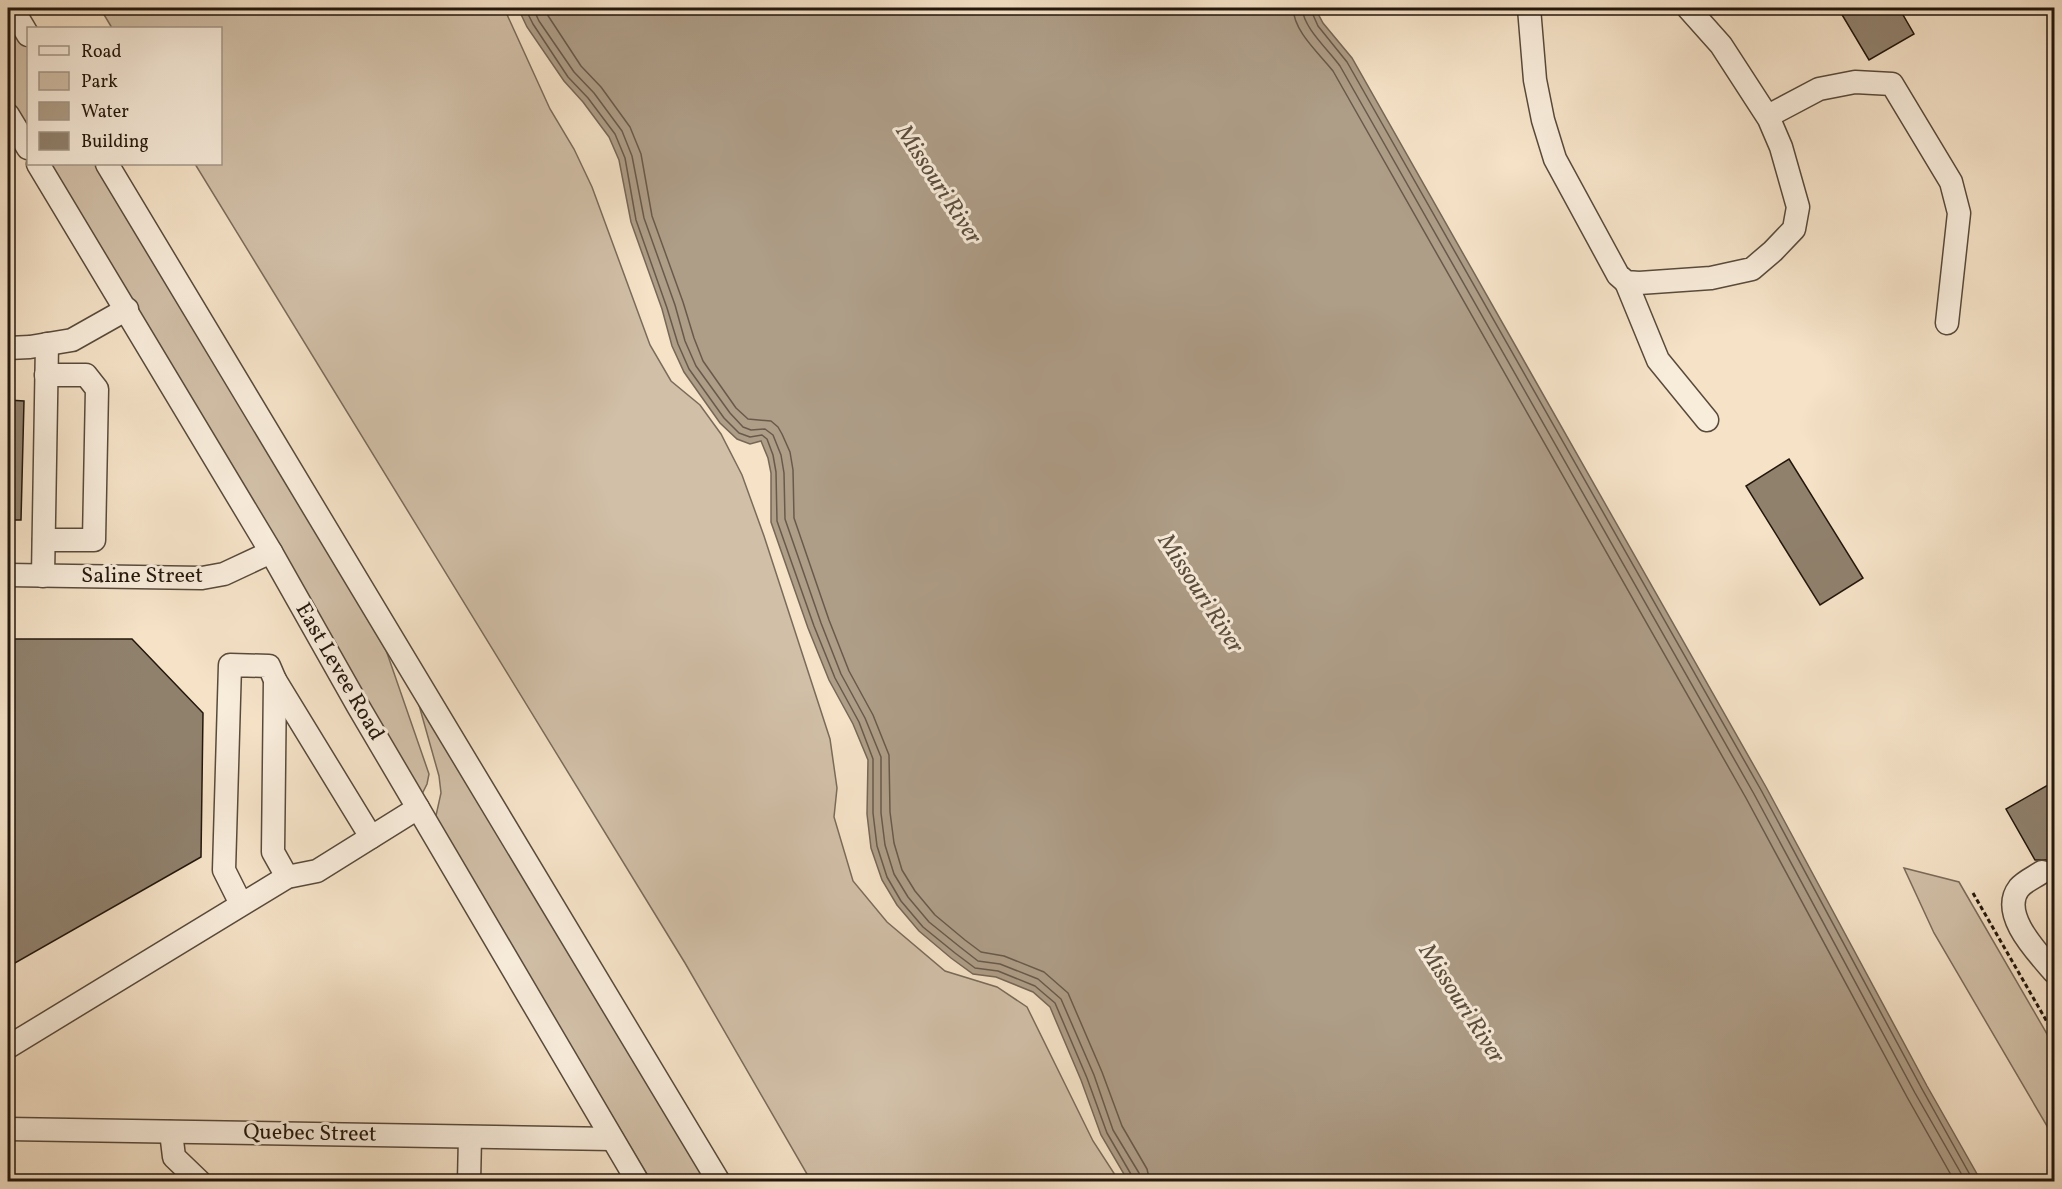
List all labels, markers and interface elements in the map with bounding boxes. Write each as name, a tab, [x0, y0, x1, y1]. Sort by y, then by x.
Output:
legend	[27, 27, 222, 165]
text: Road	[81, 40, 122, 65]
text: Park	[81, 70, 118, 95]
text: Water	[81, 100, 129, 125]
water label: Missouri River	[886, 118, 990, 252]
text: Building	[81, 130, 149, 155]
water label: Missouri River	[1148, 527, 1252, 661]
street label: Saline Street	[81, 561, 203, 592]
street label: East Levee Road	[287, 597, 391, 747]
water label: Missouri River	[1409, 937, 1513, 1071]
street label: Quebec Street	[243, 1117, 377, 1151]

